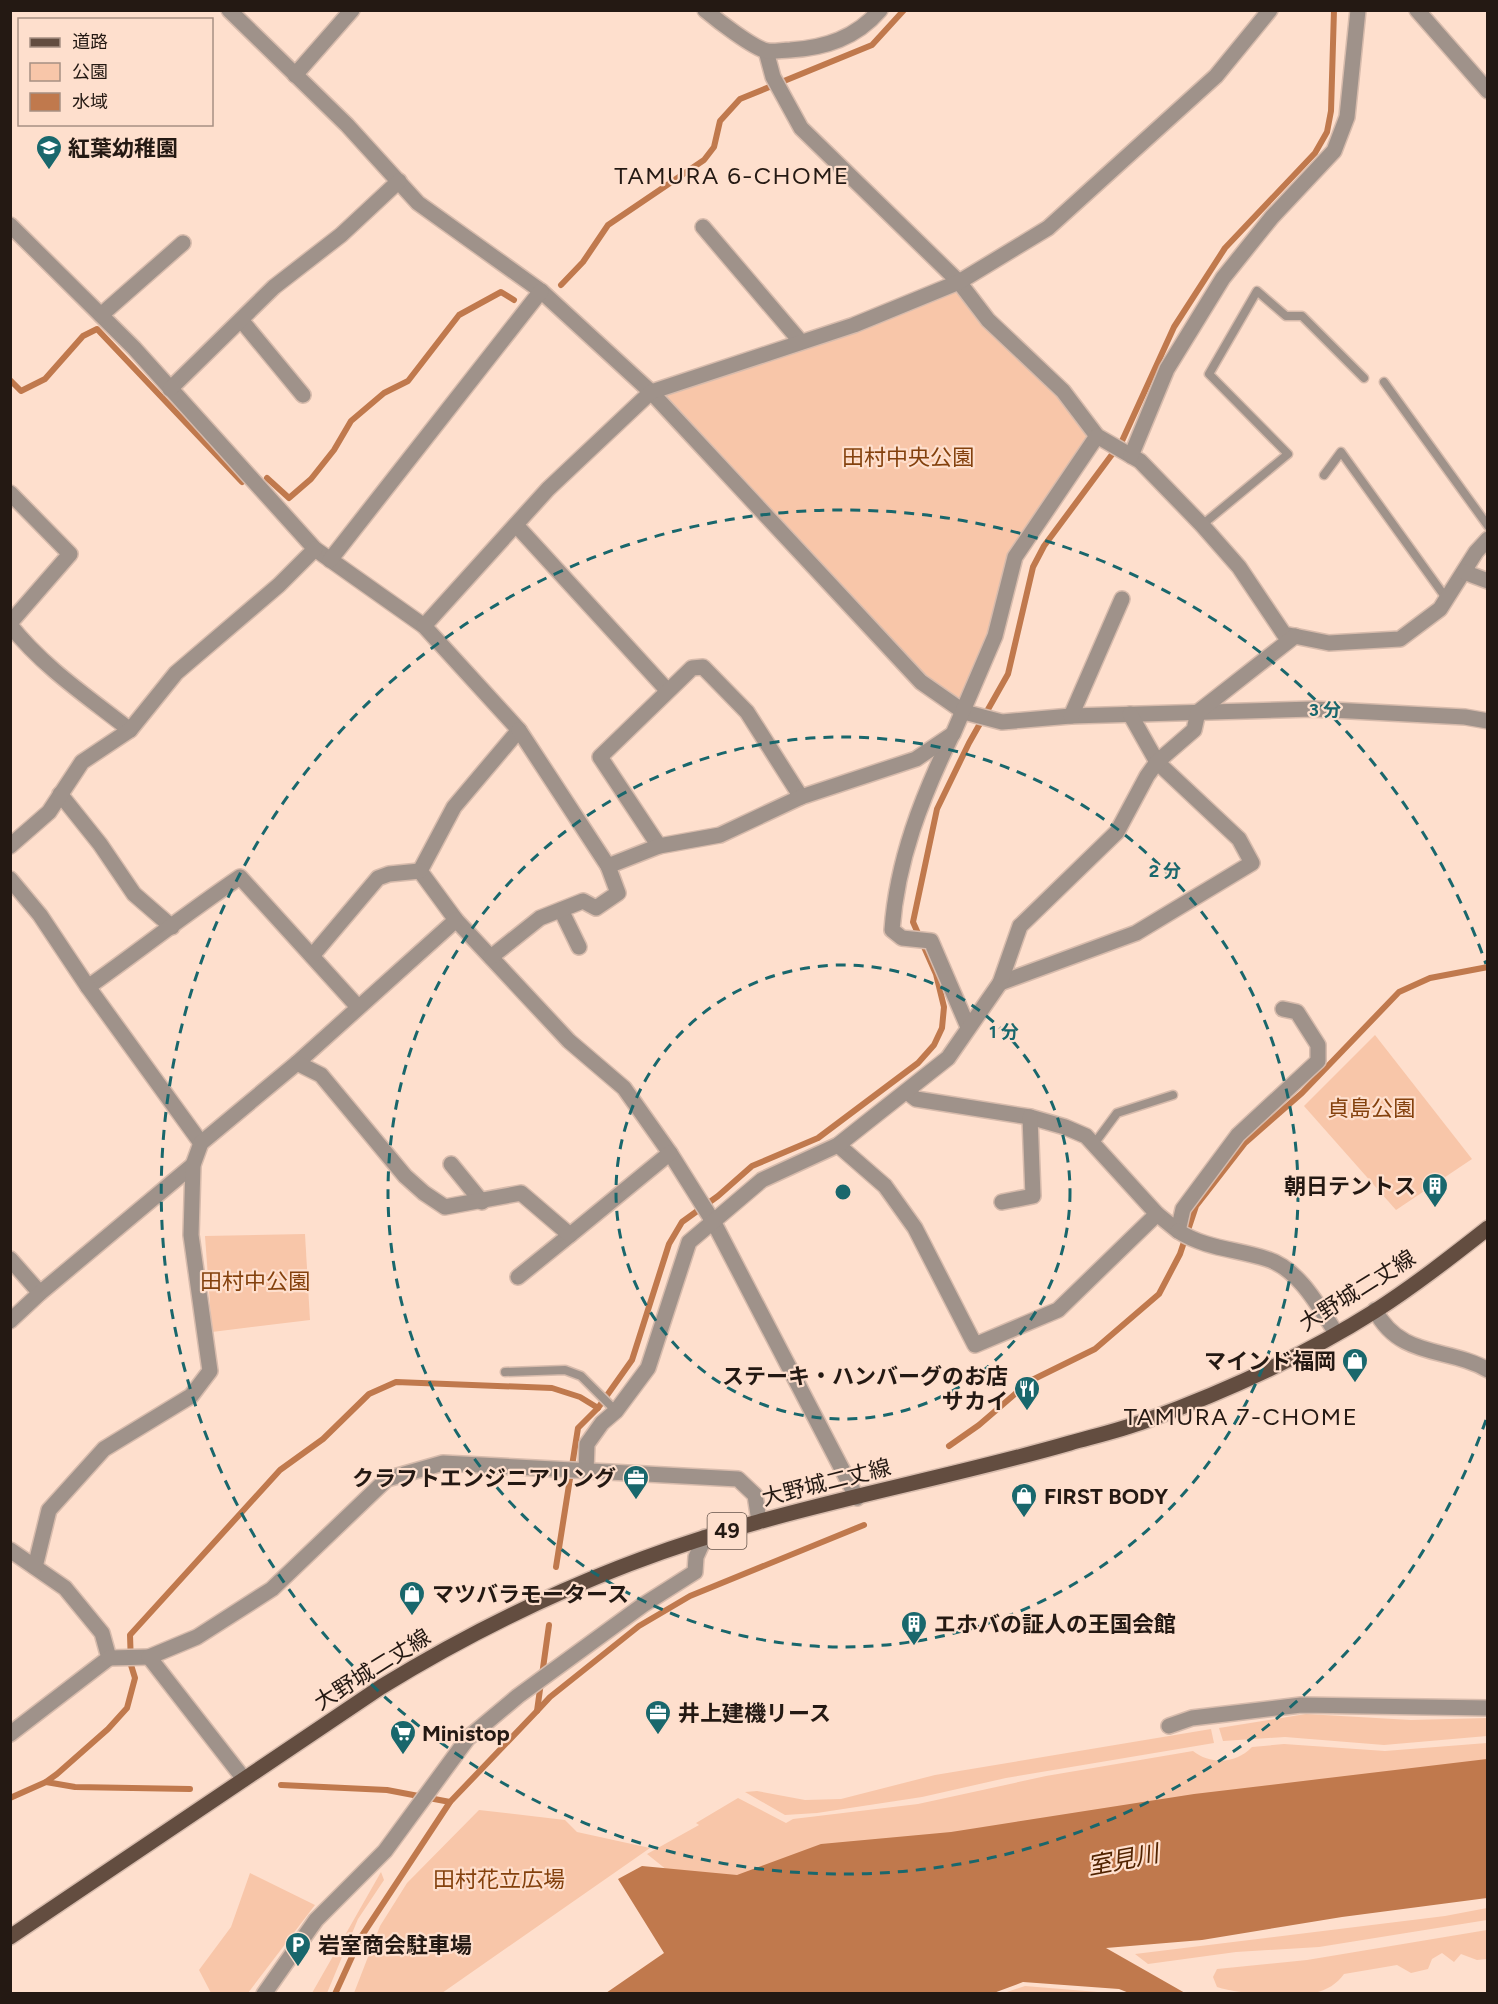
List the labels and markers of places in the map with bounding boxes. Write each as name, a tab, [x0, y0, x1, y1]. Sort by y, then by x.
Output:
school or university icon: 紅葉幼稚園	[34, 133, 64, 171]
place label: 紅葉幼稚園	[68, 135, 178, 162]
building icon: 朝日テントス	[1420, 1171, 1450, 1209]
place label: 朝日テントス	[1284, 1173, 1416, 1200]
centre of rings	[833, 1182, 853, 1202]
shop icon: マインド福岡	[1340, 1346, 1370, 1384]
place label: マインド福岡	[1204, 1348, 1336, 1375]
place label: ステーキ・ハンバーグのお店 サカイ	[722, 1363, 1008, 1415]
restaurant icon: ステーキ・ハンバーグのお店 サカイ	[1012, 1374, 1042, 1412]
office icon: クラフトエンジニアリング	[621, 1463, 651, 1501]
place label: クラフトエンジニアリング	[352, 1465, 616, 1492]
shop icon: FIRST BODY	[1009, 1481, 1039, 1519]
place label: FIRST BODY	[1044, 1483, 1169, 1510]
shop icon: マツバラモータース	[397, 1579, 427, 1617]
place label: マツバラモータース	[432, 1581, 629, 1608]
building icon: エホバの証人の王国会館	[899, 1609, 929, 1647]
place label: エホバの証人の王国会館	[934, 1611, 1176, 1638]
office icon: 井上建機リース	[643, 1698, 673, 1736]
place label: 井上建機リース	[678, 1700, 831, 1727]
supermarket icon: Ministop	[388, 1718, 418, 1756]
place label: Ministop	[422, 1720, 510, 1747]
parking icon: 岩室商会駐車場	[283, 1930, 313, 1968]
place label: 岩室商会駐車場	[318, 1932, 472, 1959]

